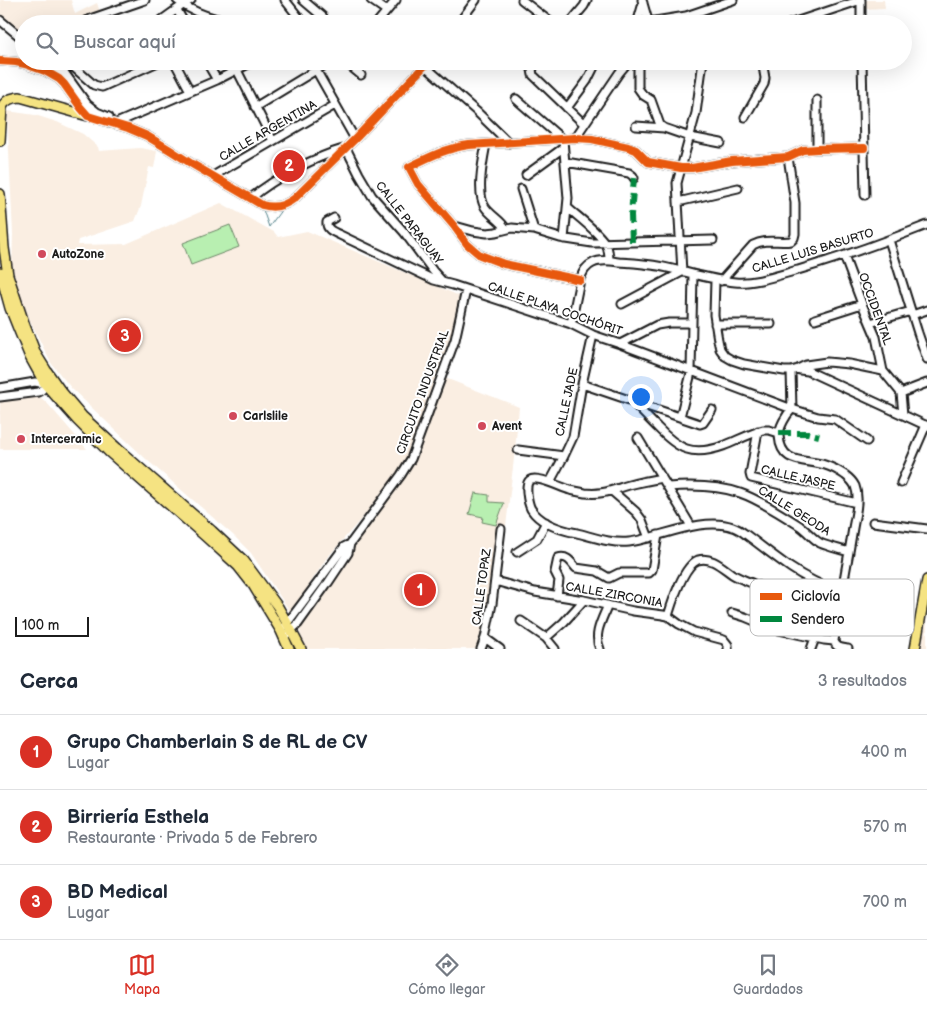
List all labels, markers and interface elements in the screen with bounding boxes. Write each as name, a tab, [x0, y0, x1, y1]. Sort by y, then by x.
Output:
search box	[15, 15, 912, 70]
icon: search	[33, 29, 61, 57]
text: Buscar aquí	[73, 31, 176, 54]
street label: CALLE ARGENTINA	[217, 97, 320, 165]
pin: 2	[273, 147, 305, 185]
street label: CALLE PARAGUAY	[372, 179, 447, 268]
street label: CALLE LUIS BASURTO	[750, 225, 876, 277]
place label: AutoZone	[51, 247, 104, 262]
marker: AutoZone	[36, 248, 48, 260]
street label: OCCIDENTAL	[855, 271, 895, 347]
street label: CALLE PLAYA COCHÓRIT	[486, 277, 626, 339]
pin: 3	[109, 317, 141, 355]
street label: CIRCUITO INDUSTRIAL	[393, 327, 453, 456]
street label: CALLE JADE	[552, 366, 582, 438]
your location	[628, 384, 654, 410]
place label: Carlslile	[243, 409, 288, 424]
marker: Carlslile	[227, 410, 239, 422]
place label: Avent	[491, 419, 522, 434]
marker: Avent	[476, 420, 488, 432]
place label: Interceramic	[31, 432, 102, 447]
marker: Interceramic	[15, 433, 27, 445]
street label: CALLE JASPE	[759, 462, 837, 494]
street label: CALLE GEODA	[755, 483, 833, 540]
street label: CALLE TOPAZ	[469, 547, 495, 626]
pin: 1	[404, 571, 436, 609]
street label: CALLE ZIRCONIA	[564, 579, 664, 611]
legend	[750, 579, 914, 636]
text: Ciclovía	[791, 588, 841, 605]
text: Sendero	[791, 611, 845, 628]
scale bar	[15, 614, 89, 637]
text: 100 m	[22, 617, 59, 634]
text: Cerca	[20, 669, 78, 694]
text: 3 resultados	[818, 672, 907, 691]
text: Grupo Chamberlain S de RL de CV	[67, 731, 367, 754]
text: 1	[33, 743, 39, 762]
text: 400 m	[861, 743, 907, 762]
text: Lugar	[67, 754, 109, 773]
text: Birriería Esthela	[67, 806, 209, 829]
text: 2	[31, 818, 41, 837]
text: 570 m	[863, 818, 907, 837]
text: Restaurante · Privada 5 de Febrero	[67, 829, 318, 848]
text: BD Medical	[67, 881, 168, 904]
text: 3	[31, 893, 41, 912]
text: 700 m	[863, 893, 907, 912]
text: Lugar	[67, 904, 109, 923]
tab: Mapa	[124, 951, 160, 998]
tab: Cómo llegar	[408, 951, 485, 998]
tab: Guardados	[733, 951, 803, 998]

